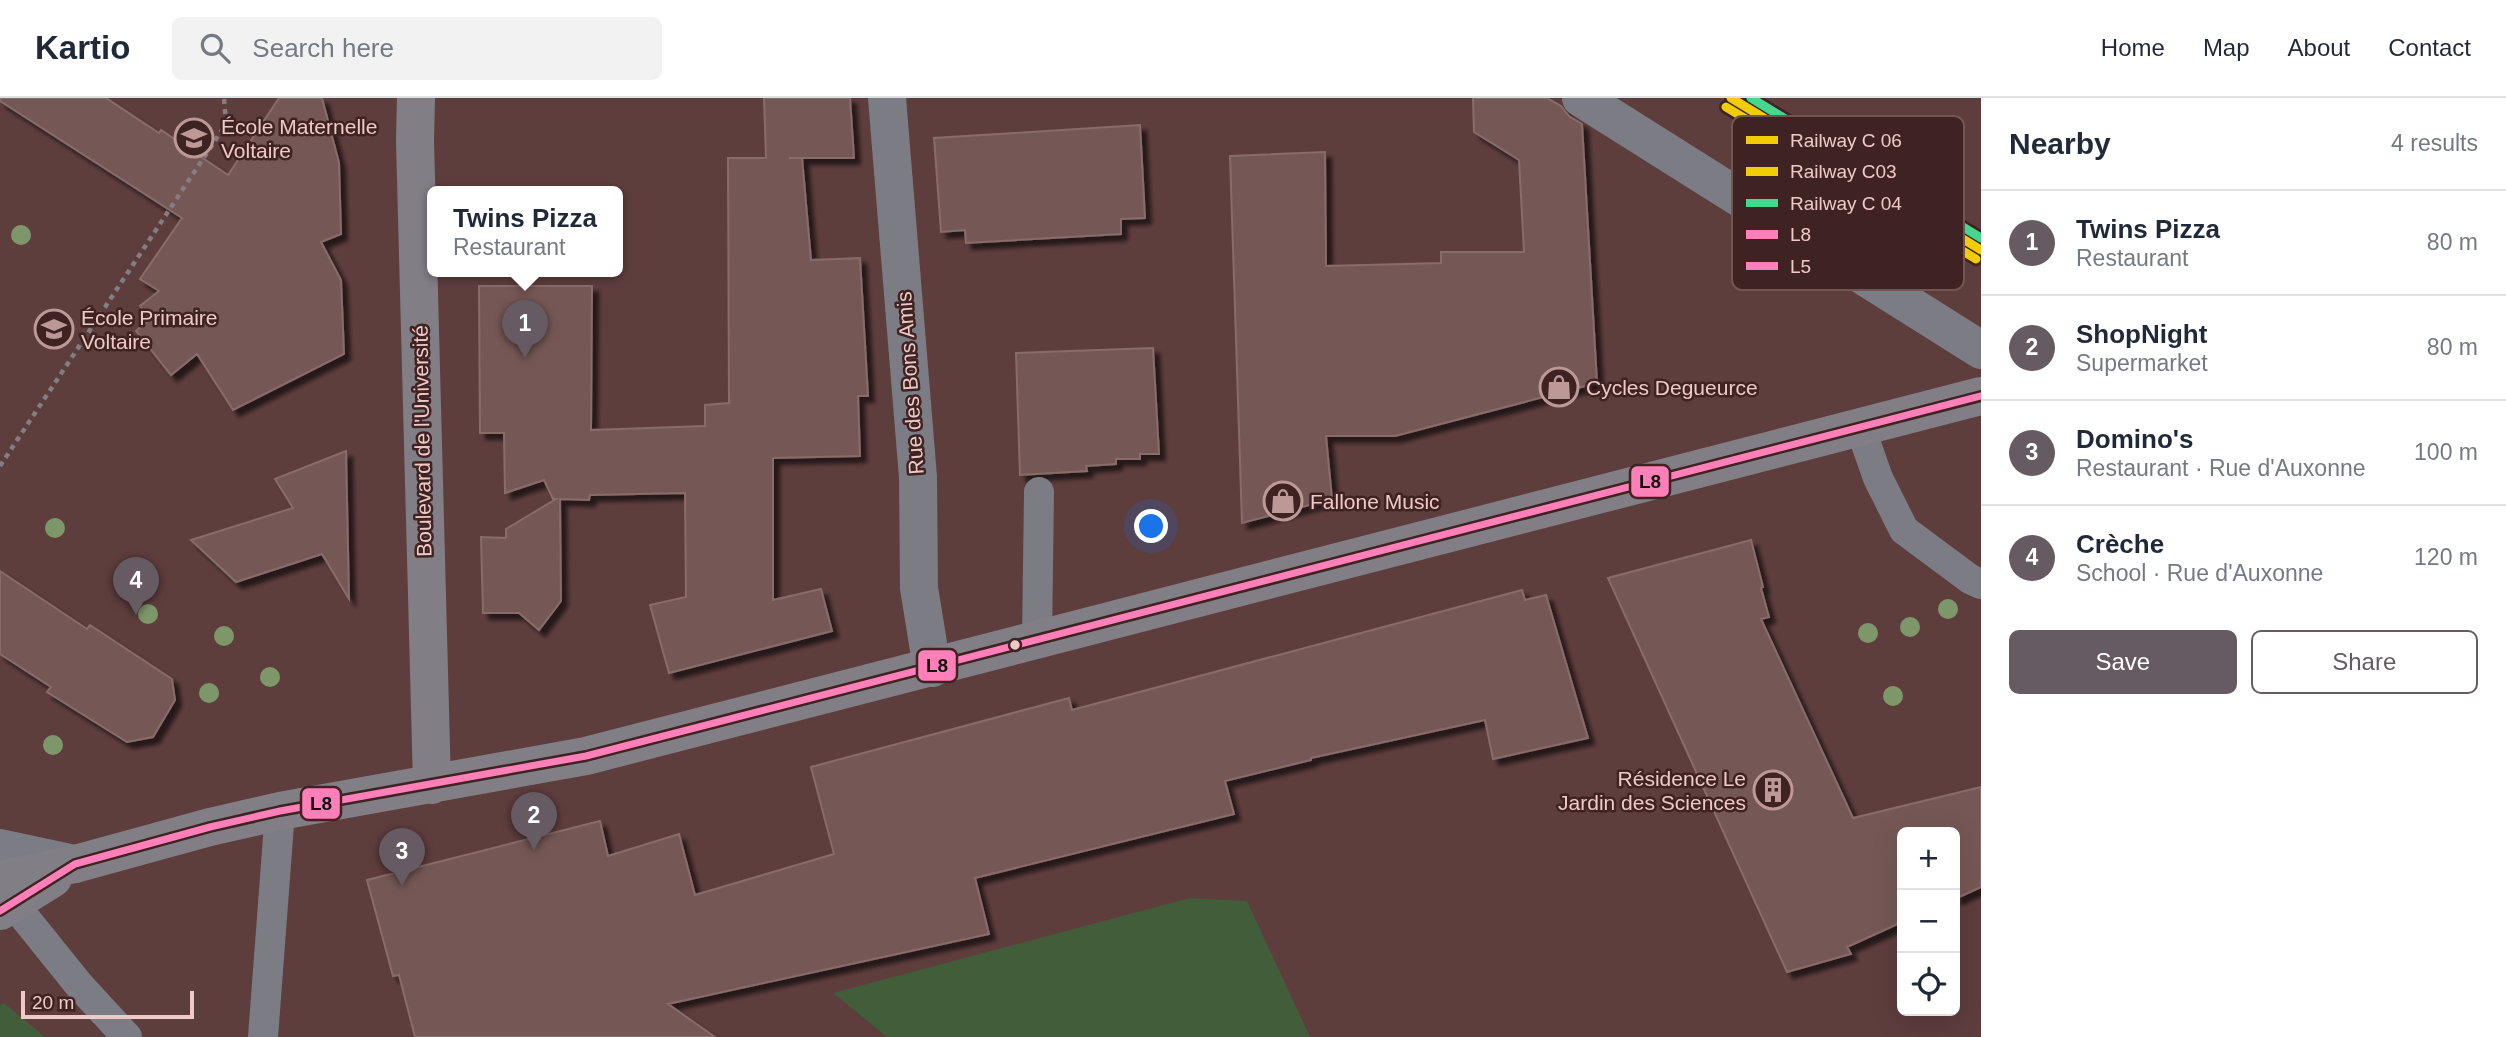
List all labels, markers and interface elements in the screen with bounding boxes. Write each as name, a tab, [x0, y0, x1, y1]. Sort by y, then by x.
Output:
search box	[172, 17, 662, 80]
text: Kartio	[35, 29, 130, 66]
icon: search	[196, 29, 234, 67]
text: Search here	[252, 33, 394, 63]
text: Home	[2101, 34, 2165, 61]
text: Map	[2203, 34, 2250, 61]
text: About	[2288, 34, 2350, 61]
text: Contact	[2388, 34, 2471, 61]
place label: École Maternelle Voltaire	[221, 115, 377, 162]
legend	[1732, 116, 1964, 290]
school or university icon: École Maternelle Voltaire	[173, 117, 215, 159]
text: Nearby	[2009, 127, 2111, 160]
text: Railway C 06	[1790, 130, 1902, 151]
text: 4 results	[2391, 130, 2478, 156]
text: Railway C03	[1790, 161, 1897, 182]
popup	[427, 186, 623, 277]
text: Railway C 04	[1790, 193, 1902, 214]
text: Twins Pizza	[453, 203, 597, 233]
text: Twins Pizza	[2076, 214, 2220, 244]
text: L8	[1790, 224, 1811, 245]
text: 1	[2026, 229, 2038, 255]
text: 80 m	[2427, 229, 2478, 255]
text: Restaurant	[453, 234, 566, 260]
text: Restaurant	[2076, 245, 2189, 271]
text: L5	[1790, 256, 1811, 277]
street label: Rue des Bons Amis	[892, 291, 928, 475]
pin: 1	[502, 300, 548, 358]
place label: École Primaire Voltaire	[81, 306, 218, 353]
school or university icon: École Primaire Voltaire	[33, 308, 75, 350]
text: ShopNight	[2076, 319, 2207, 349]
street label: Boulevard de l'Université	[408, 325, 436, 557]
text: 2	[2026, 334, 2038, 360]
text: 80 m	[2427, 334, 2478, 360]
text: Supermarket	[2076, 350, 2208, 376]
shop icon: Cycles Degueurce	[1538, 366, 1580, 408]
place label: Cycles Degueurce	[1586, 376, 1758, 399]
text: Domino's	[2076, 424, 2193, 454]
text: 3	[2026, 439, 2038, 465]
text: 100 m	[2414, 439, 2478, 465]
text: Restaurant · Rue d'Auxonne	[2076, 455, 2366, 481]
line badge: L8	[1630, 465, 1670, 498]
text: L8	[1639, 471, 1661, 492]
shop icon: Fallone Music	[1262, 480, 1304, 522]
place label: Fallone Music	[1310, 490, 1440, 513]
your location	[1134, 509, 1168, 543]
text: Crèche	[2076, 529, 2164, 559]
text: 4	[2026, 544, 2038, 570]
text: 120 m	[2414, 544, 2478, 570]
pin: 4	[113, 557, 159, 615]
text: School · Rue d'Auxonne	[2076, 560, 2323, 586]
button: Save	[2009, 630, 2237, 694]
button: Share	[2251, 630, 2478, 694]
unlabelled marker	[1008, 638, 1022, 652]
line badge: L8	[917, 649, 957, 682]
text: L8	[926, 655, 948, 676]
place label: Résidence Le Jardin des Sciences	[1558, 767, 1746, 814]
building icon: Résidence Le Jardin des Sciences	[1752, 769, 1794, 811]
line badge: L8	[301, 787, 341, 820]
pin: 2	[511, 792, 557, 850]
text: L8	[310, 793, 332, 814]
map controls	[1897, 827, 1960, 1016]
button: +	[1897, 827, 1960, 890]
pin: 3	[379, 828, 425, 886]
button: −	[1897, 890, 1960, 953]
button: locate	[1897, 953, 1960, 1016]
scale bar	[21, 988, 194, 1020]
text: 20 m	[32, 992, 74, 1013]

